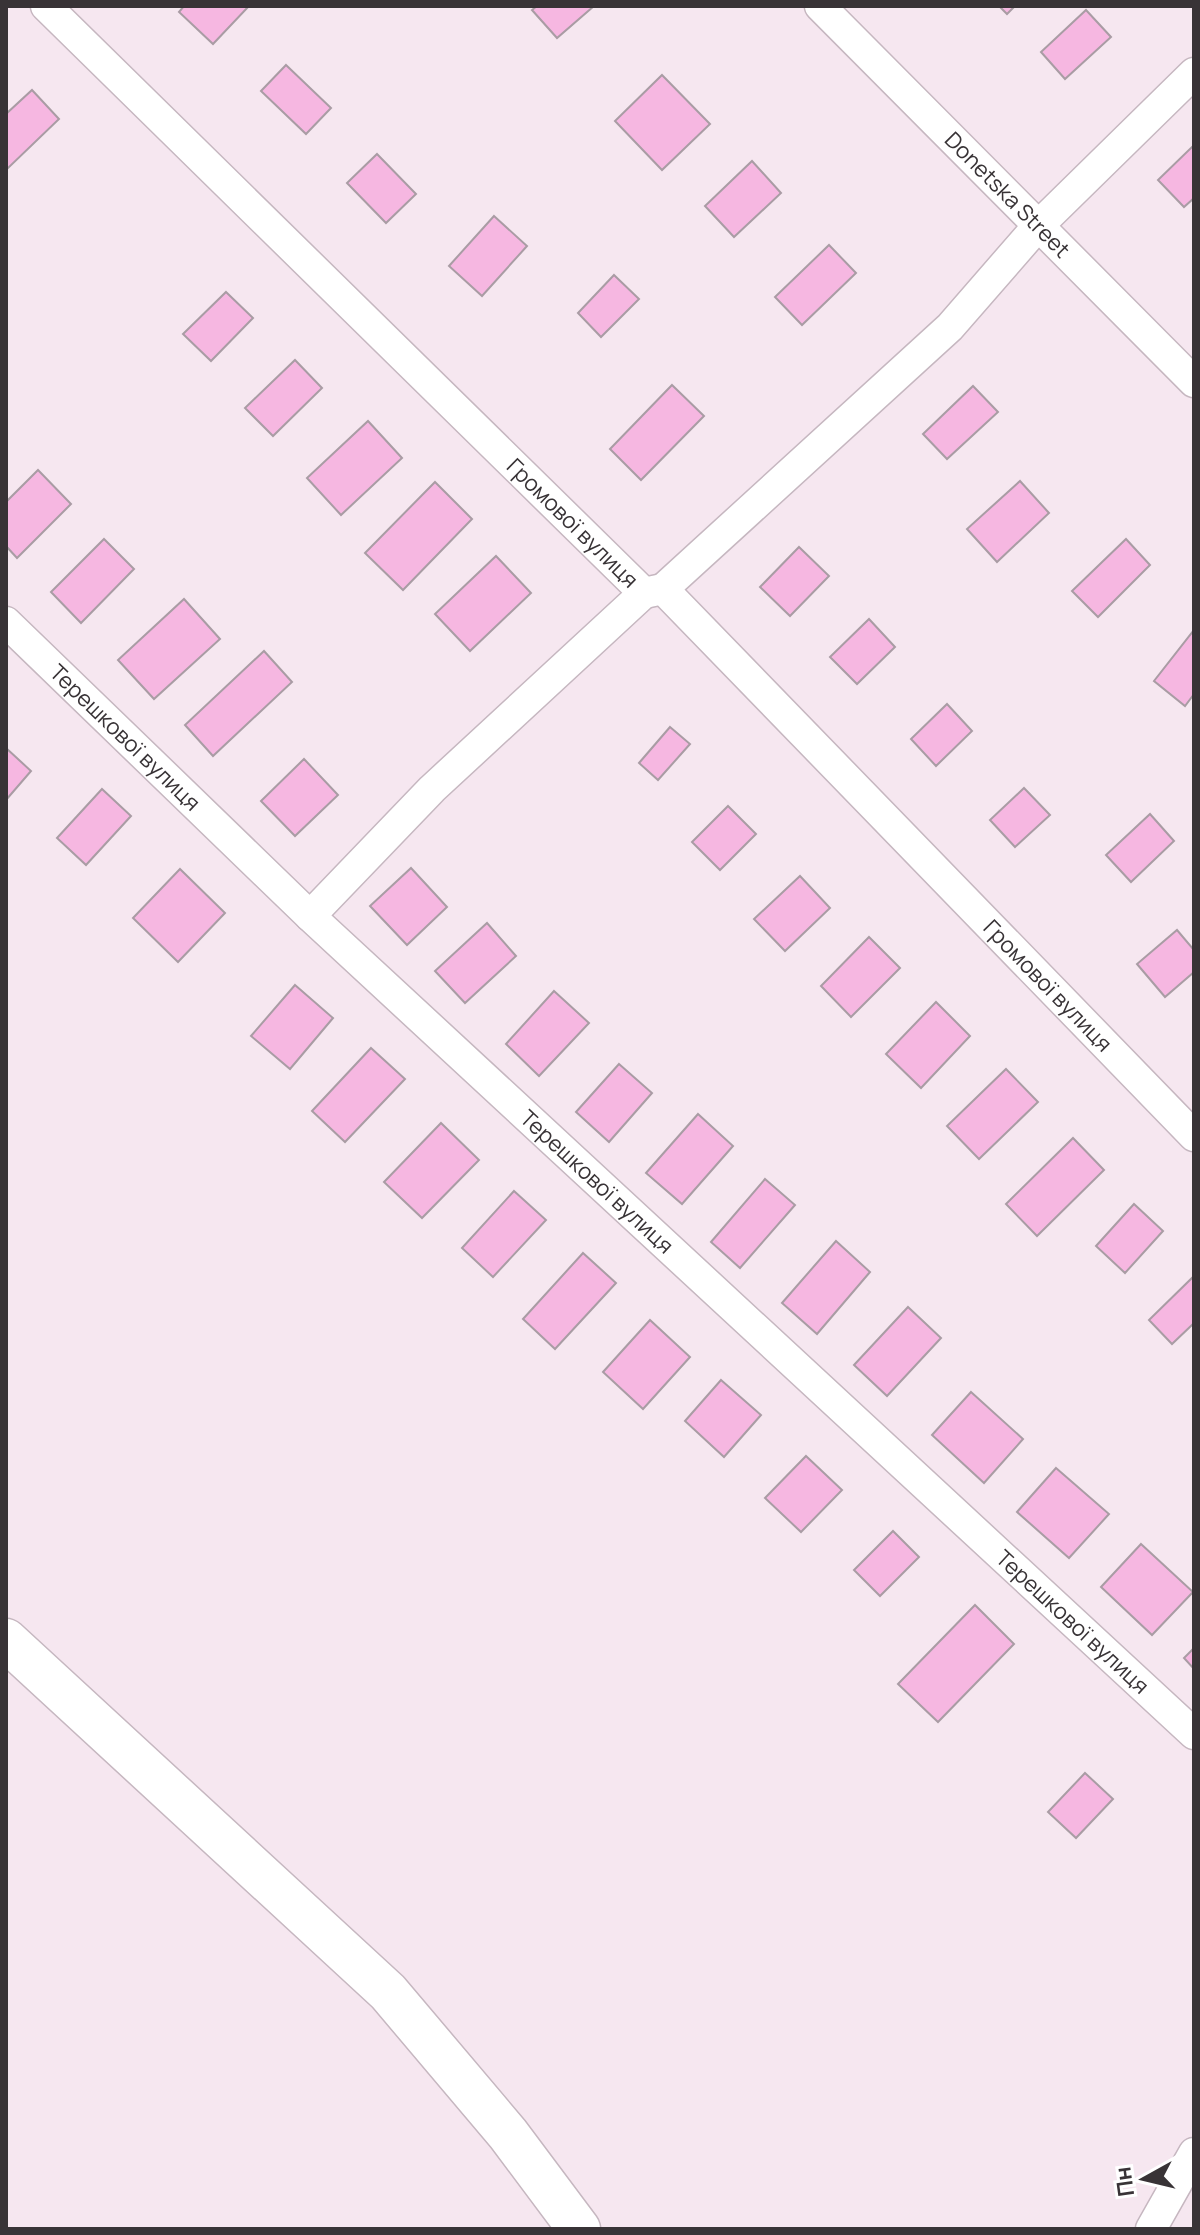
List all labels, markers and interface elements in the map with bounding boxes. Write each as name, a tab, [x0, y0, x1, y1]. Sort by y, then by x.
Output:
street label: Donetska Street	[938, 125, 1077, 264]
street label: Громової вулиця	[500, 452, 645, 594]
street label: Терешкової вулиця	[43, 657, 207, 817]
street label: Громової вулиця	[977, 913, 1119, 1058]
street label: Терешкової вулиця	[514, 1103, 680, 1260]
street label: Терешкової вулиця	[989, 1543, 1156, 1700]
north arrow	[1104, 2139, 1184, 2219]
text: Пн	[1107, 2165, 1141, 2199]

